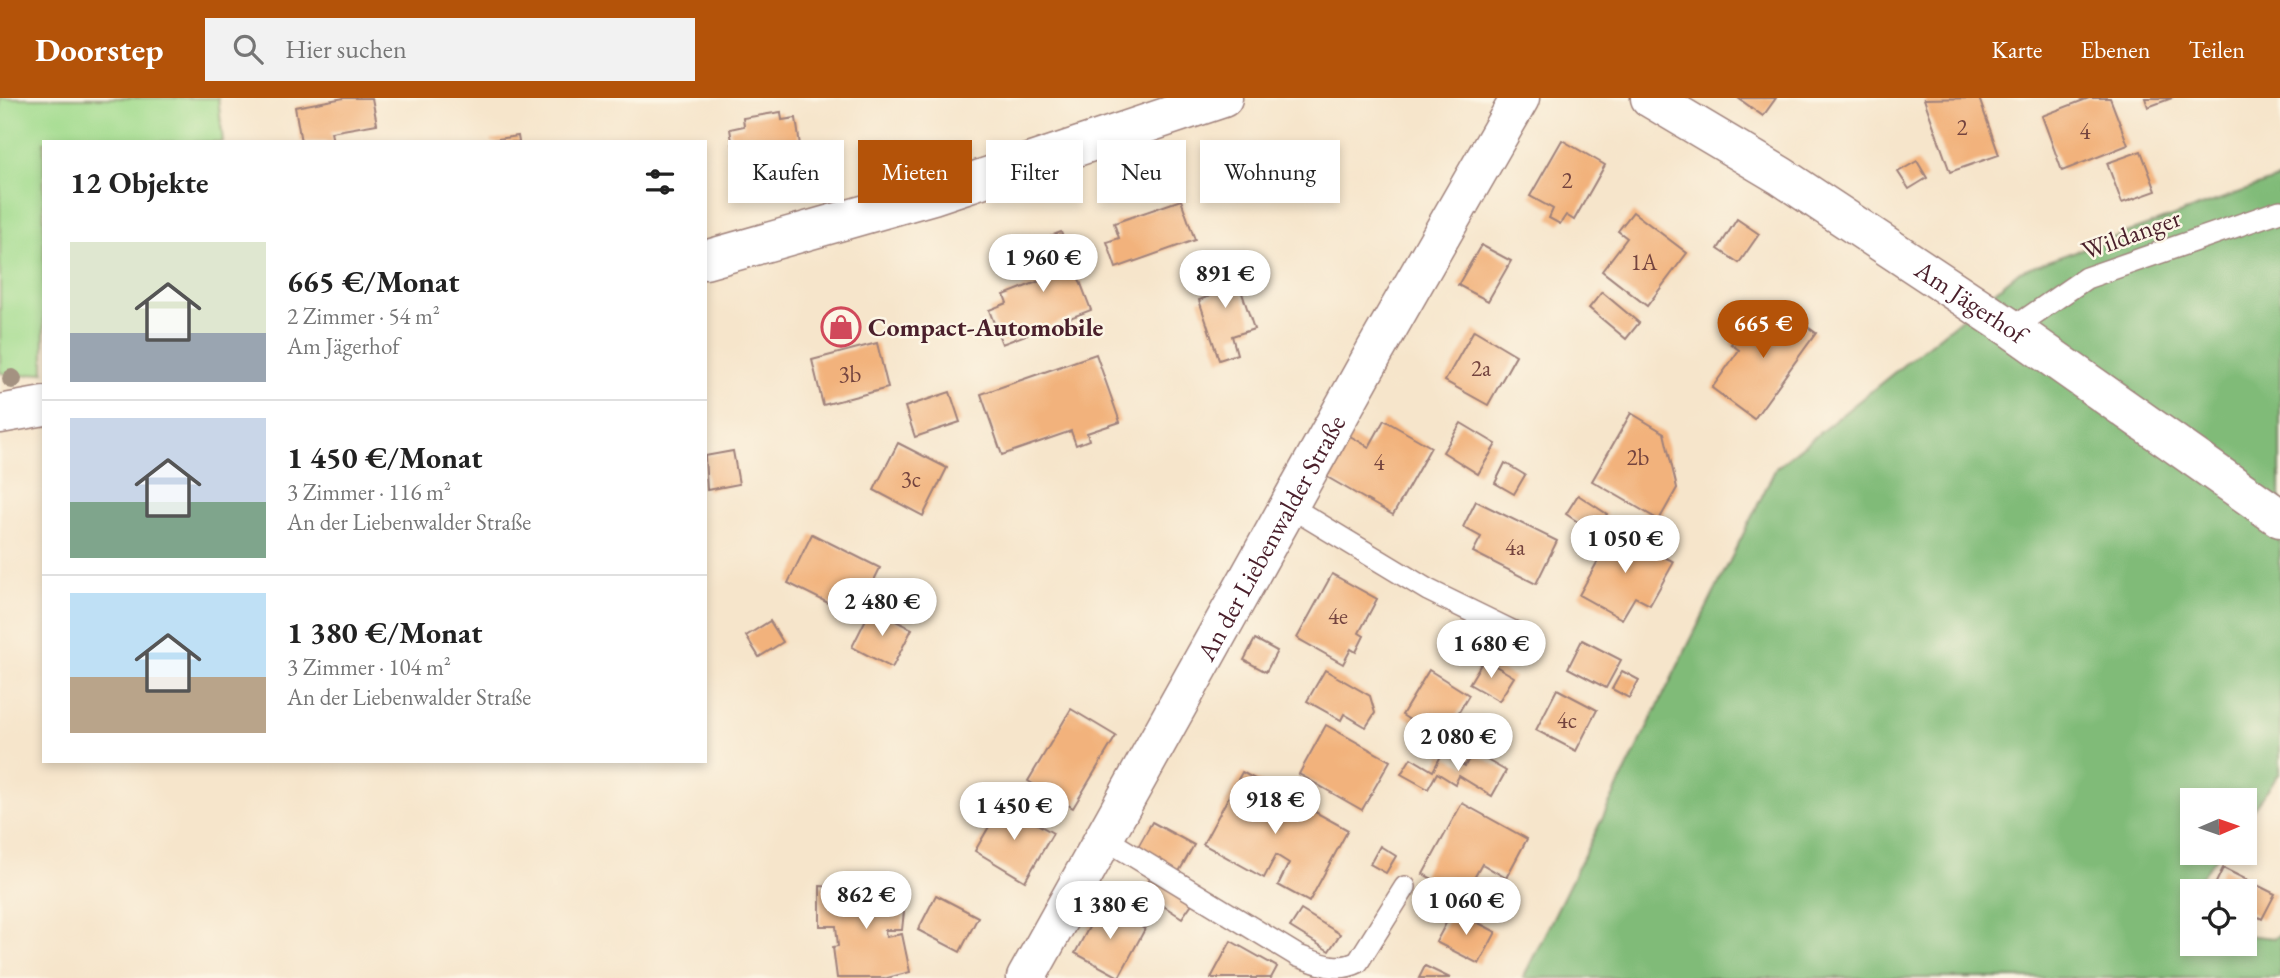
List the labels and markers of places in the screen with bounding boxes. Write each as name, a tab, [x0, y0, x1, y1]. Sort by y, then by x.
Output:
pin: 1 960 €	[978, 234, 1108, 294]
pin: 891 €	[1176, 250, 1274, 310]
pin: 665 €	[1714, 300, 1812, 360]
shop icon: Compact-Automobile	[820, 306, 862, 348]
place label: Compact-Automobile	[868, 310, 1103, 344]
pin: 1 050 €	[1560, 516, 1690, 575]
pin: 2 480 €	[817, 578, 947, 638]
pin: 1 680 €	[1426, 620, 1556, 680]
pin: 2 080 €	[1393, 714, 1523, 773]
pin: 918 €	[1226, 776, 1324, 836]
pin: 1 450 €	[949, 782, 1079, 842]
pin: 862 €	[817, 872, 915, 931]
pin: 1 060 €	[1401, 878, 1531, 937]
pin: 1 380 €	[1045, 882, 1175, 941]

